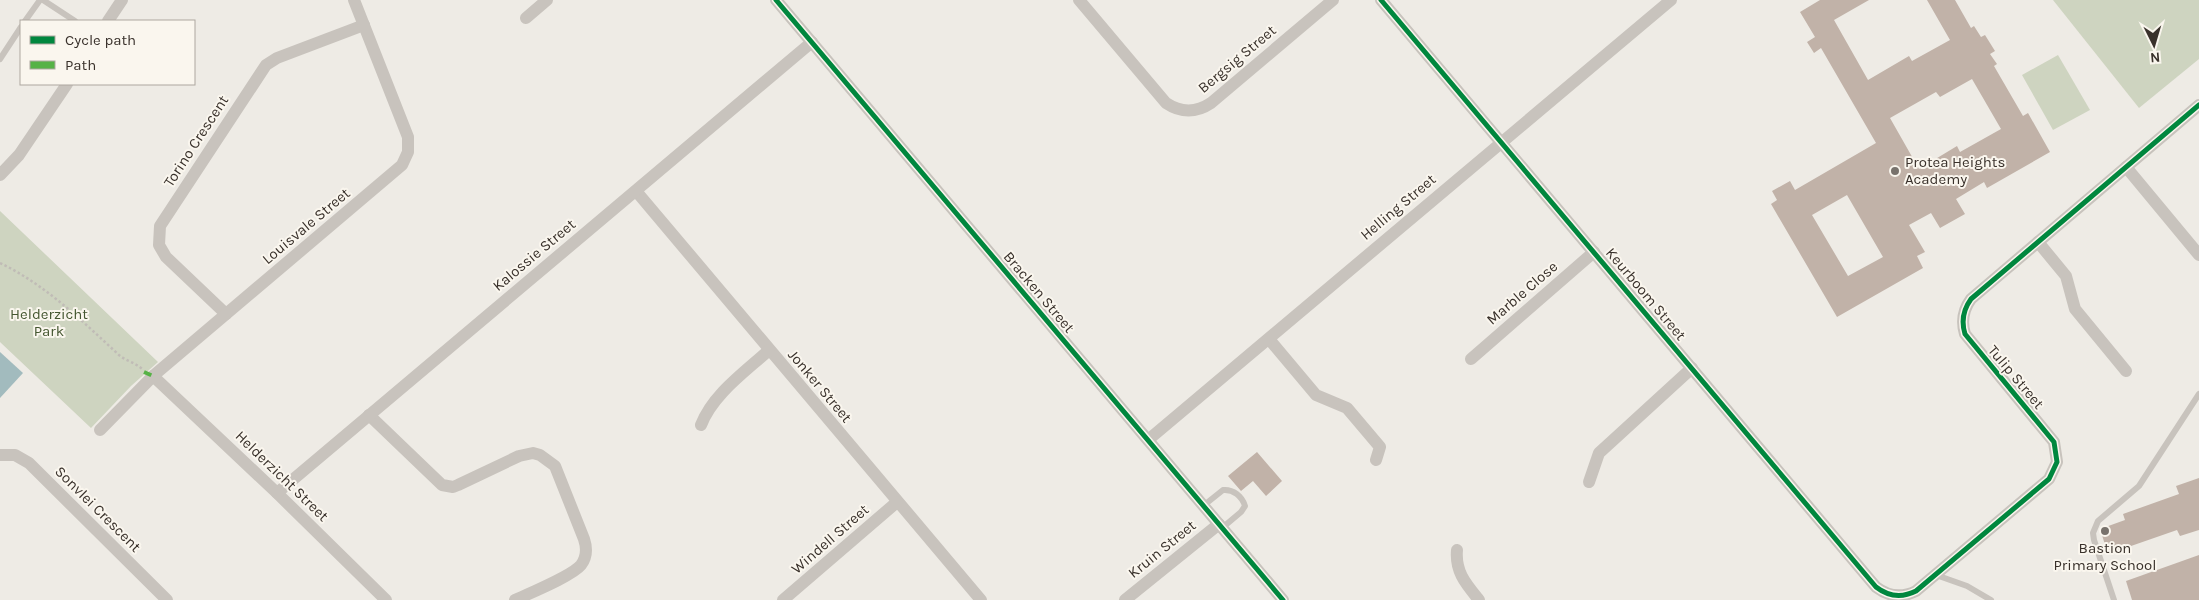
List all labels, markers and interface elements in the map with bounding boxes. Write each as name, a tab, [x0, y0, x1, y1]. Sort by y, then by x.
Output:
legend	[20, 20, 195, 85]
north arrow	[2129, 20, 2179, 70]
street label: Bergsig Street	[1194, 21, 1280, 97]
text: Cycle path	[65, 31, 136, 49]
text: N	[2149, 49, 2161, 66]
text: Path	[65, 56, 96, 74]
street label: Torino Crescent	[160, 92, 232, 190]
place label: Protea Heights Academy	[1905, 153, 2005, 188]
marker: Protea Heights Academy	[1889, 165, 1901, 177]
street label: Helling Street	[1357, 170, 1440, 244]
street label: Louisvale Street	[258, 184, 354, 268]
street label: Kalossie Street	[489, 215, 579, 295]
street label: Keurboom Street	[1602, 244, 1690, 344]
street label: Bracken Street	[1000, 248, 1078, 337]
street label: Marble Close	[1483, 257, 1561, 329]
park label: Helderzicht Park	[10, 305, 88, 340]
street label: Tulip Street	[1984, 341, 2048, 413]
street label: Jonker Street	[784, 346, 856, 426]
street label: Helderzicht Street	[232, 427, 333, 525]
street label: Sonvlei Crescent	[51, 462, 145, 556]
street label: Windell Street	[788, 500, 873, 578]
street label: Kruin Street	[1125, 516, 1200, 582]
marker: Bastion Primary School	[2099, 525, 2111, 537]
place label: Bastion Primary School	[2054, 539, 2156, 574]

